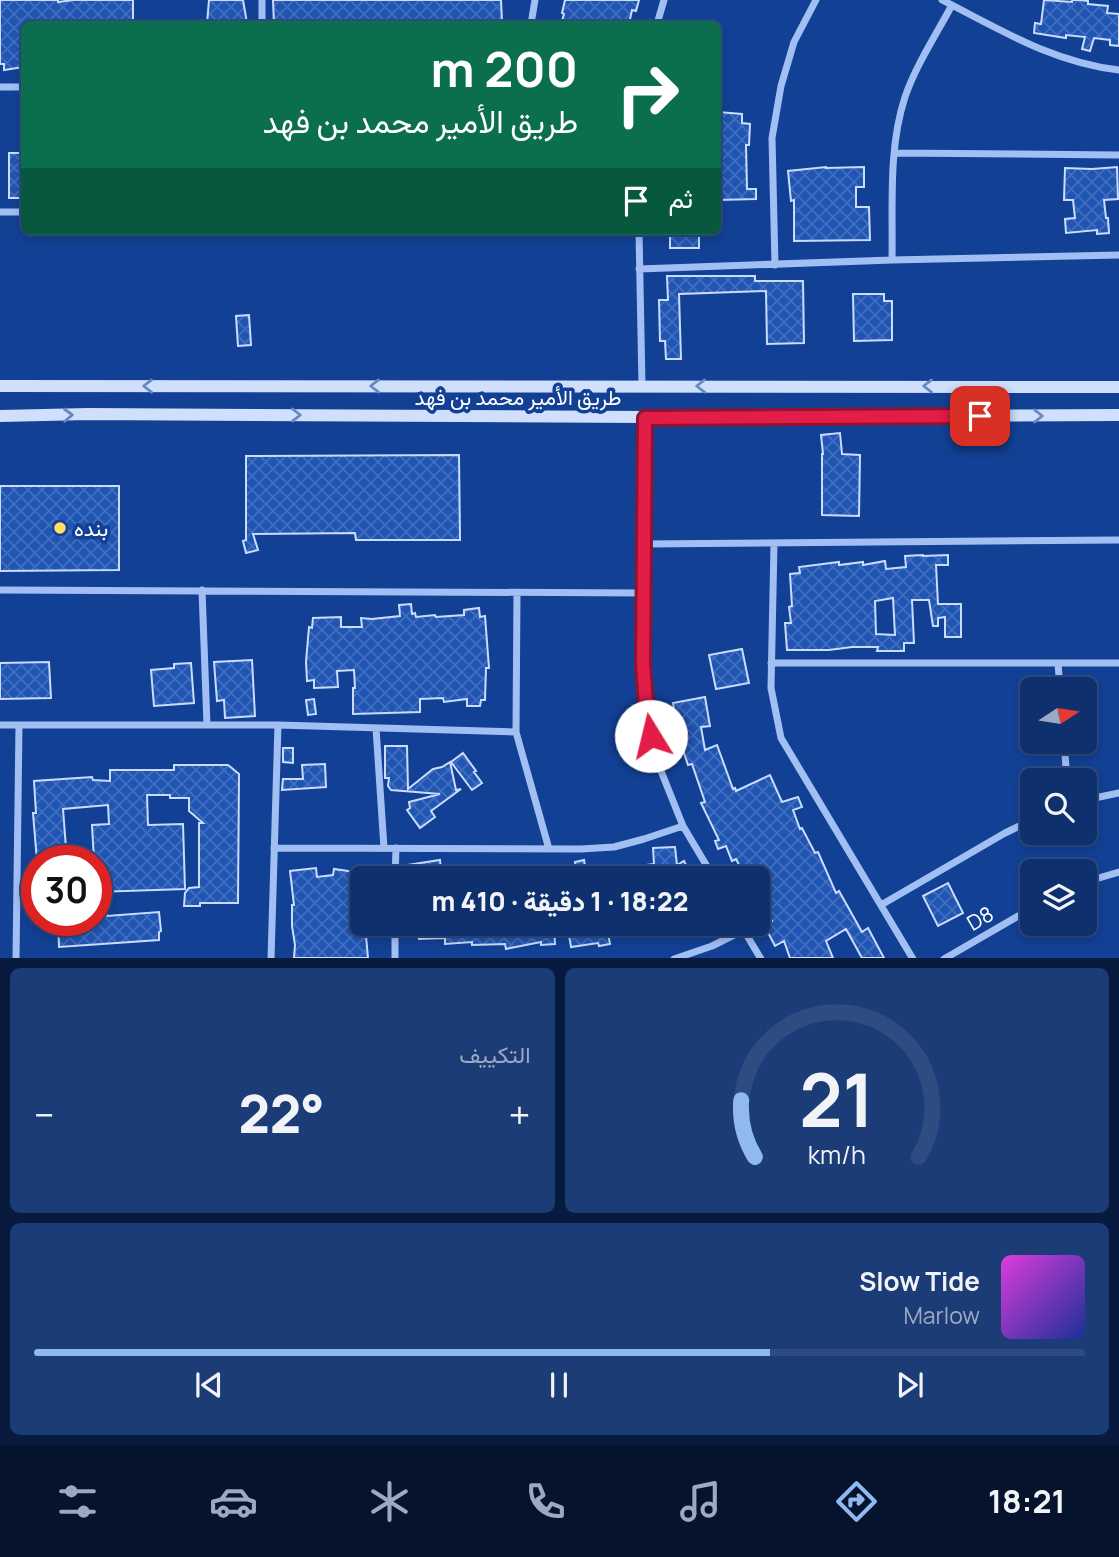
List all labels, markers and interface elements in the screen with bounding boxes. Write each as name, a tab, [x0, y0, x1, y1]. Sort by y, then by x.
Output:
text: 200 m	[430, 35, 578, 102]
icon: right	[602, 49, 693, 140]
text: طريق الأمير محمد بن فهد	[262, 99, 578, 143]
text: ثم	[669, 180, 693, 216]
icon: arrive	[617, 182, 655, 220]
one-way arrow	[142, 378, 153, 394]
one-way arrow	[370, 378, 380, 394]
one-way arrow	[695, 378, 706, 394]
one-way arrow	[923, 378, 933, 394]
street label: طريق الأمير محمد بن فهد	[414, 383, 622, 411]
pin	[950, 386, 1010, 446]
icon: arrive	[961, 397, 999, 435]
one-way arrow	[63, 407, 74, 422]
one-way arrow	[291, 407, 301, 423]
one-way arrow	[1032, 408, 1043, 423]
place label: بنده	[74, 514, 108, 542]
marker: بنده	[52, 520, 68, 536]
north arrow	[1020, 677, 1097, 754]
map controls	[1020, 677, 1097, 936]
position arrow	[614, 699, 688, 773]
button: search	[1020, 768, 1097, 845]
speed limit sign: 30	[21, 845, 112, 936]
button: layers	[1020, 859, 1097, 936]
text: 18:22 · 1 دقيقة · 410 m	[431, 883, 689, 919]
street label: D8	[962, 899, 998, 937]
text: التكييف	[459, 1038, 531, 1070]
text: 21	[799, 1049, 874, 1149]
text: 22°	[238, 1078, 325, 1149]
text: −	[34, 1088, 55, 1140]
text: +	[509, 1088, 530, 1140]
text: km/h	[808, 1136, 866, 1171]
text: Slow Tide	[859, 1263, 980, 1299]
text: Marlow	[903, 1299, 980, 1331]
icon: previous	[190, 1366, 228, 1404]
icon: pause	[540, 1366, 578, 1404]
icon: next	[891, 1366, 929, 1404]
icon: filters	[53, 1477, 102, 1526]
icon: car	[209, 1477, 258, 1526]
icon: climate	[365, 1477, 414, 1526]
icon: phone	[521, 1477, 570, 1526]
icon: music	[676, 1477, 725, 1526]
icon: directions	[832, 1477, 881, 1526]
text: 18:21	[988, 1479, 1066, 1523]

